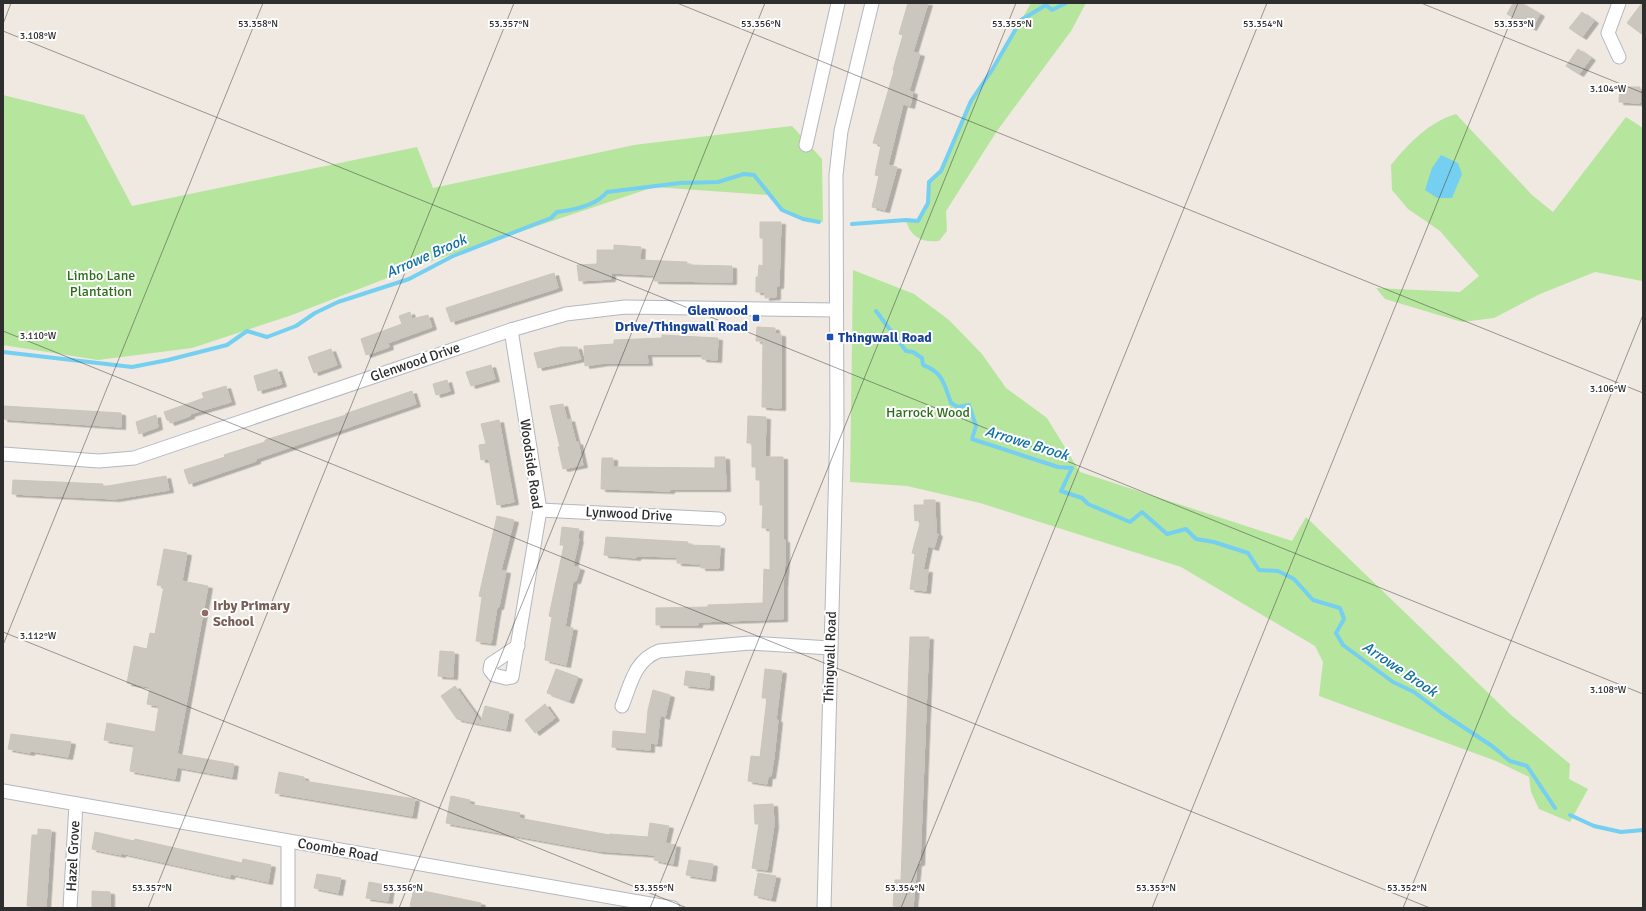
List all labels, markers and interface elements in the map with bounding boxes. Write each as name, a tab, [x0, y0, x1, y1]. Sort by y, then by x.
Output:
text: 53.358°N	[238, 18, 278, 30]
text: 53.357°N	[489, 18, 529, 30]
text: 53.356°N	[741, 18, 781, 30]
text: 53.355°N	[992, 18, 1032, 30]
text: 53.354°N	[1243, 18, 1283, 30]
text: 53.353°N	[1494, 18, 1534, 30]
text: 3.108°W	[20, 30, 57, 42]
text: 3.104°W	[1590, 83, 1627, 95]
water label: Arrowe Brook	[383, 230, 470, 282]
park label: Limbo Lane Plantation	[67, 267, 135, 300]
place label: Glenwood Drive/Thingwall Road	[615, 302, 748, 335]
marker: Glenwood Drive/Thingwall Road	[751, 313, 761, 323]
place label: Thingwall Road	[838, 329, 932, 346]
text: 3.110°W	[20, 330, 57, 342]
marker: Thingwall Road	[825, 332, 835, 342]
street label: Glenwood Drive	[368, 339, 462, 385]
text: 3.106°W	[1590, 383, 1627, 395]
park label: Harrock Wood	[886, 404, 970, 421]
street label: Woodside Road	[516, 418, 546, 510]
water label: Arrowe Brook	[983, 422, 1072, 465]
street label: Lynwood Drive	[585, 503, 673, 525]
place label: Irby Primary School	[213, 597, 290, 630]
marker: Irby Primary School	[200, 608, 210, 618]
street label: Thingwall Road	[820, 611, 840, 703]
text: 3.112°W	[20, 630, 57, 642]
water label: Arrowe Brook	[1359, 637, 1442, 701]
text: 3.108°W	[1590, 684, 1627, 696]
street label: Hazel Grove	[63, 820, 83, 892]
street label: Coombe Road	[296, 835, 380, 865]
text: 53.357°N	[132, 882, 172, 894]
text: 53.356°N	[383, 882, 423, 894]
text: 53.355°N	[634, 882, 674, 894]
text: 53.354°N	[885, 882, 925, 894]
text: 53.353°N	[1136, 882, 1176, 894]
text: 53.352°N	[1387, 882, 1427, 894]

